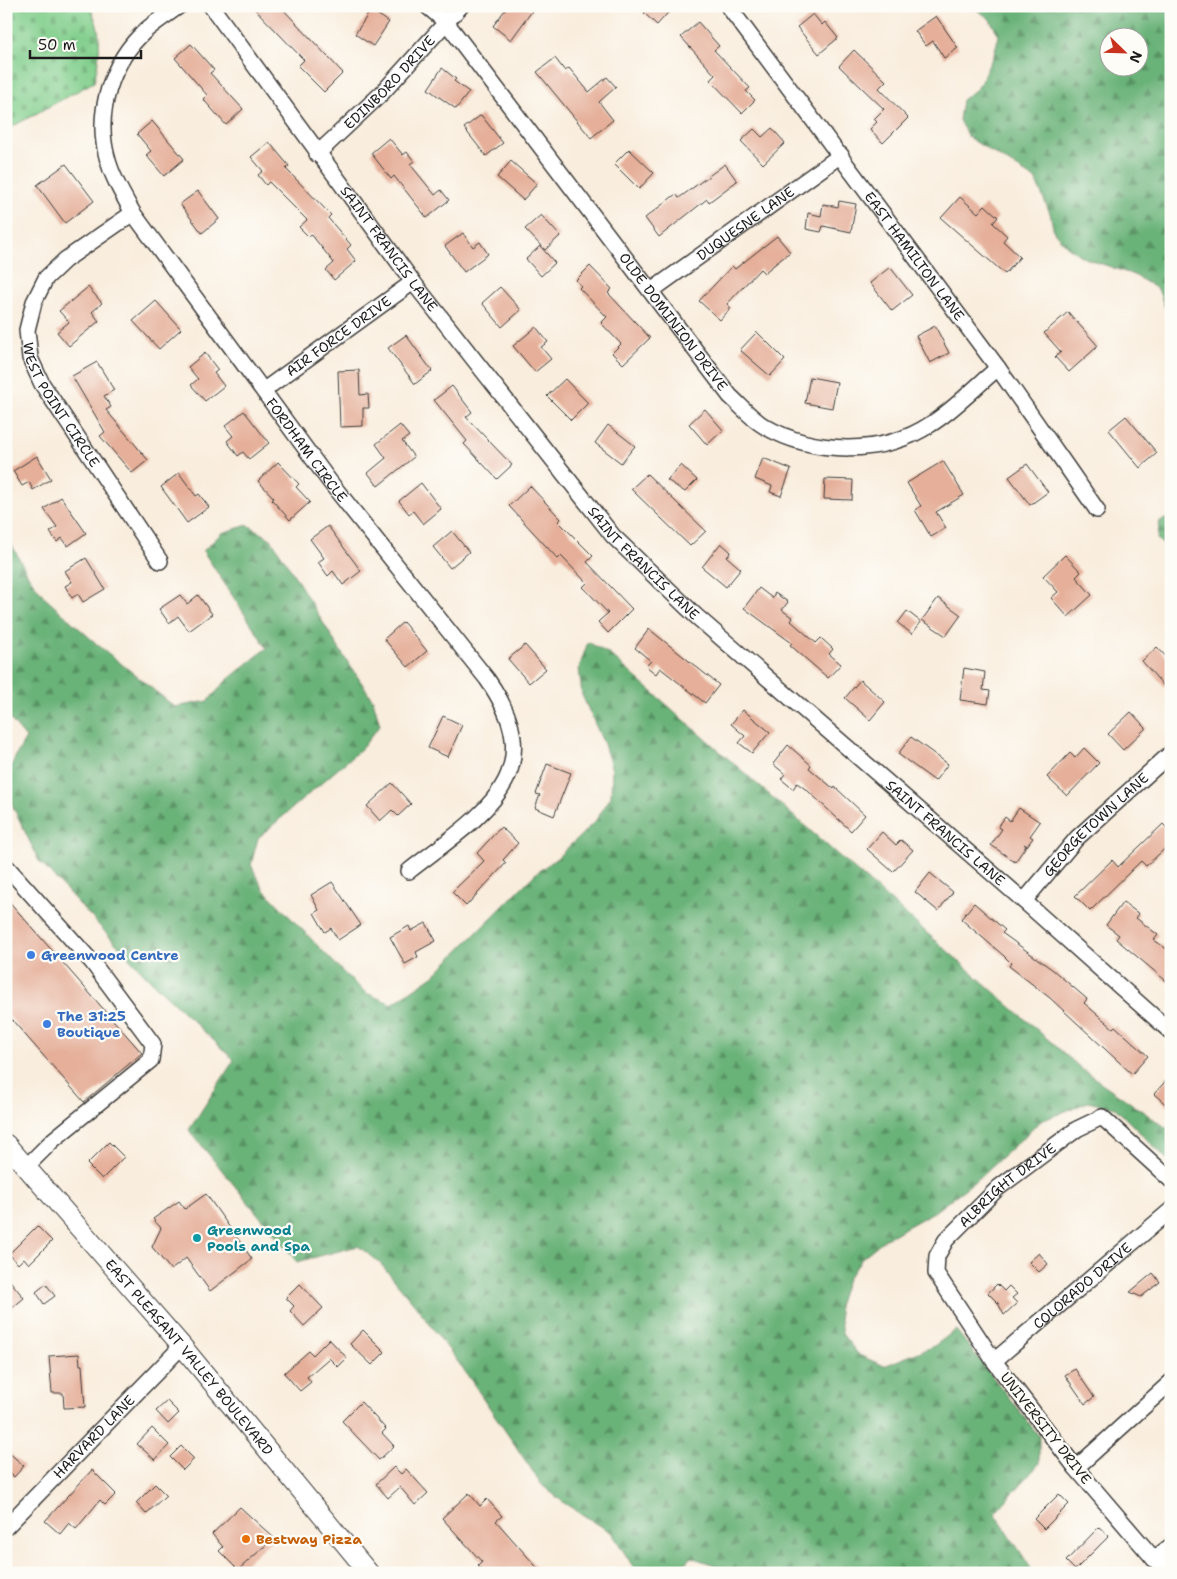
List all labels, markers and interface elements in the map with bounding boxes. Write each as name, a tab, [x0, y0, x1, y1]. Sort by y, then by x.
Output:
scale bar	[30, 28, 141, 60]
north arrow	[1100, 28, 1150, 78]
street label: EDINBORO DRIVE	[340, 31, 439, 133]
text: 50 m	[38, 35, 76, 55]
text: N	[1126, 48, 1146, 66]
street label: SAINT FRANCIS LANE	[337, 182, 442, 315]
street label: DUQUESNE LANE	[693, 182, 798, 264]
street label: EAST HAMILTON LANE	[860, 188, 969, 324]
street label: OLDE DOMINION DRIVE	[615, 249, 732, 394]
street label: AIR FORCE DRIVE	[282, 292, 395, 380]
street label: WEST POINT CIRCLE	[19, 341, 104, 471]
street label: FORDHAM CIRCLE	[262, 394, 352, 506]
street label: SAINT FRANCIS LANE	[584, 503, 704, 624]
street label: GEORGETOWN LANE	[1039, 769, 1152, 880]
street label: SAINT FRANCIS LANE	[882, 776, 1009, 890]
place label: Greenwood Centre	[41, 946, 179, 964]
marker: Greenwood Centre	[25, 949, 37, 961]
place label: The 31:25 Boutique	[57, 1007, 126, 1041]
marker: The 31:25 Boutique	[41, 1018, 53, 1030]
street label: ALBRIGHT DRIVE	[955, 1139, 1060, 1231]
place label: Greenwood Pools and Spa	[207, 1221, 310, 1255]
marker: Greenwood Pools and Spa	[191, 1232, 203, 1244]
street label: COLORADO DRIVE	[1029, 1238, 1136, 1333]
street label: EAST PLEASANT VALLEY BOULEVARD	[101, 1255, 277, 1459]
street label: UNIVERSITY DRIVE	[997, 1368, 1096, 1488]
street label: HARVARD LANE	[49, 1391, 139, 1482]
place label: Bestway Pizza	[256, 1530, 362, 1548]
marker: Bestway Pizza	[240, 1533, 252, 1545]

